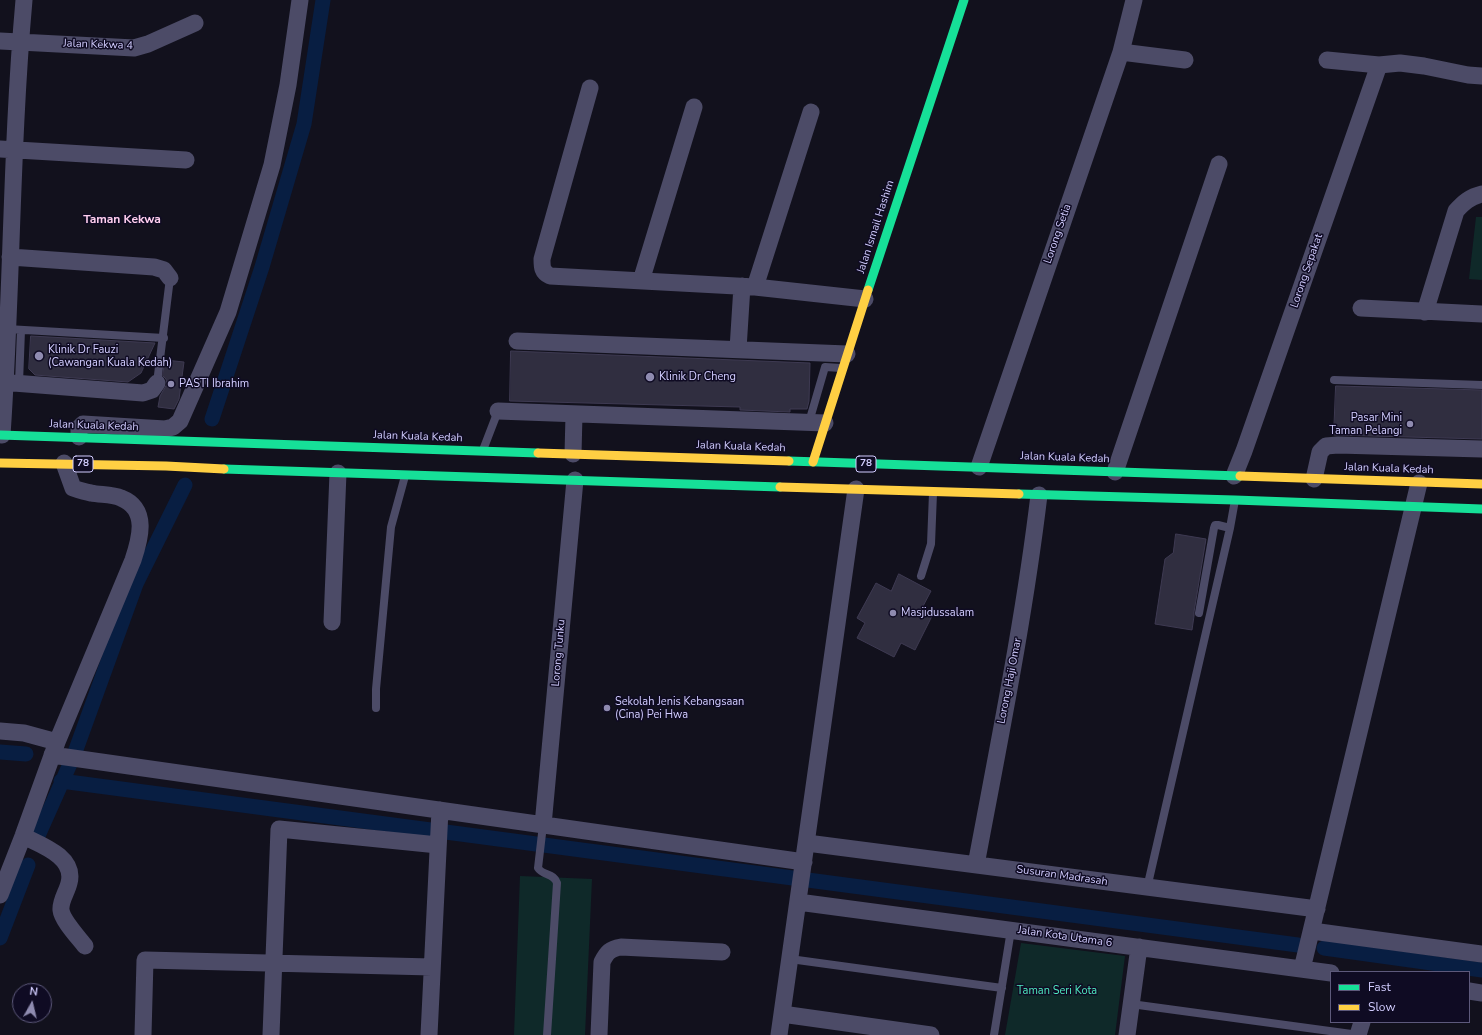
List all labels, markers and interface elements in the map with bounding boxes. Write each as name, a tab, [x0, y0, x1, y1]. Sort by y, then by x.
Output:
street label: Jalan Kekwa 4	[63, 37, 133, 53]
street label: Jalan Ismail Hashim	[855, 179, 897, 275]
street label: Lorong Setia	[1042, 202, 1074, 266]
district label: Taman Kekwa	[83, 213, 161, 227]
street label: Lorong Sepakat	[1288, 232, 1326, 310]
place label: Klinik Dr Fauzi (Cawangan Kuala Kedah)	[48, 343, 172, 369]
marker: Klinik Dr Fauzi (Cawangan Kuala Kedah)	[33, 350, 45, 362]
place label: Klinik Dr Cheng	[659, 370, 736, 384]
marker: Klinik Dr Cheng	[644, 371, 656, 383]
place label: PASTI Ibrahim	[179, 377, 249, 391]
marker: PASTI Ibrahim	[166, 379, 176, 389]
place label: Pasar Mini Taman Pelangi	[1329, 411, 1402, 437]
street label: Jalan Kuala Kedah	[49, 418, 139, 434]
marker: Pasar Mini Taman Pelangi	[1405, 419, 1415, 429]
street label: Jalan Kuala Kedah	[373, 429, 463, 445]
street label: Jalan Kuala Kedah	[696, 439, 786, 455]
street label: Jalan Kuala Kedah	[1020, 450, 1110, 466]
road number: 78	[73, 456, 93, 472]
road number: 78	[856, 456, 876, 472]
street label: Jalan Kuala Kedah	[1344, 461, 1434, 477]
place label: Masjidussalam	[901, 606, 974, 620]
marker: Masjidussalam	[888, 608, 898, 618]
street label: Lorong Tunku	[549, 619, 569, 687]
street label: Lorong Haji Omar	[995, 637, 1025, 725]
place label: Sekolah Jenis Kebangsaan (Cina) Pei Hwa	[615, 695, 744, 721]
marker: Sekolah Jenis Kebangsaan (Cina) Pei Hwa	[602, 703, 612, 713]
street label: Susuran Madrasah	[1016, 863, 1108, 889]
street label: Jalan Kota Utama 6	[1017, 924, 1113, 950]
legend	[1330, 971, 1470, 1023]
text: Fast	[1368, 979, 1391, 995]
north arrow	[12, 983, 52, 1023]
text: N	[28, 984, 39, 1000]
park label: Taman Seri Kota	[1017, 984, 1097, 998]
text: Slow	[1368, 999, 1396, 1015]

